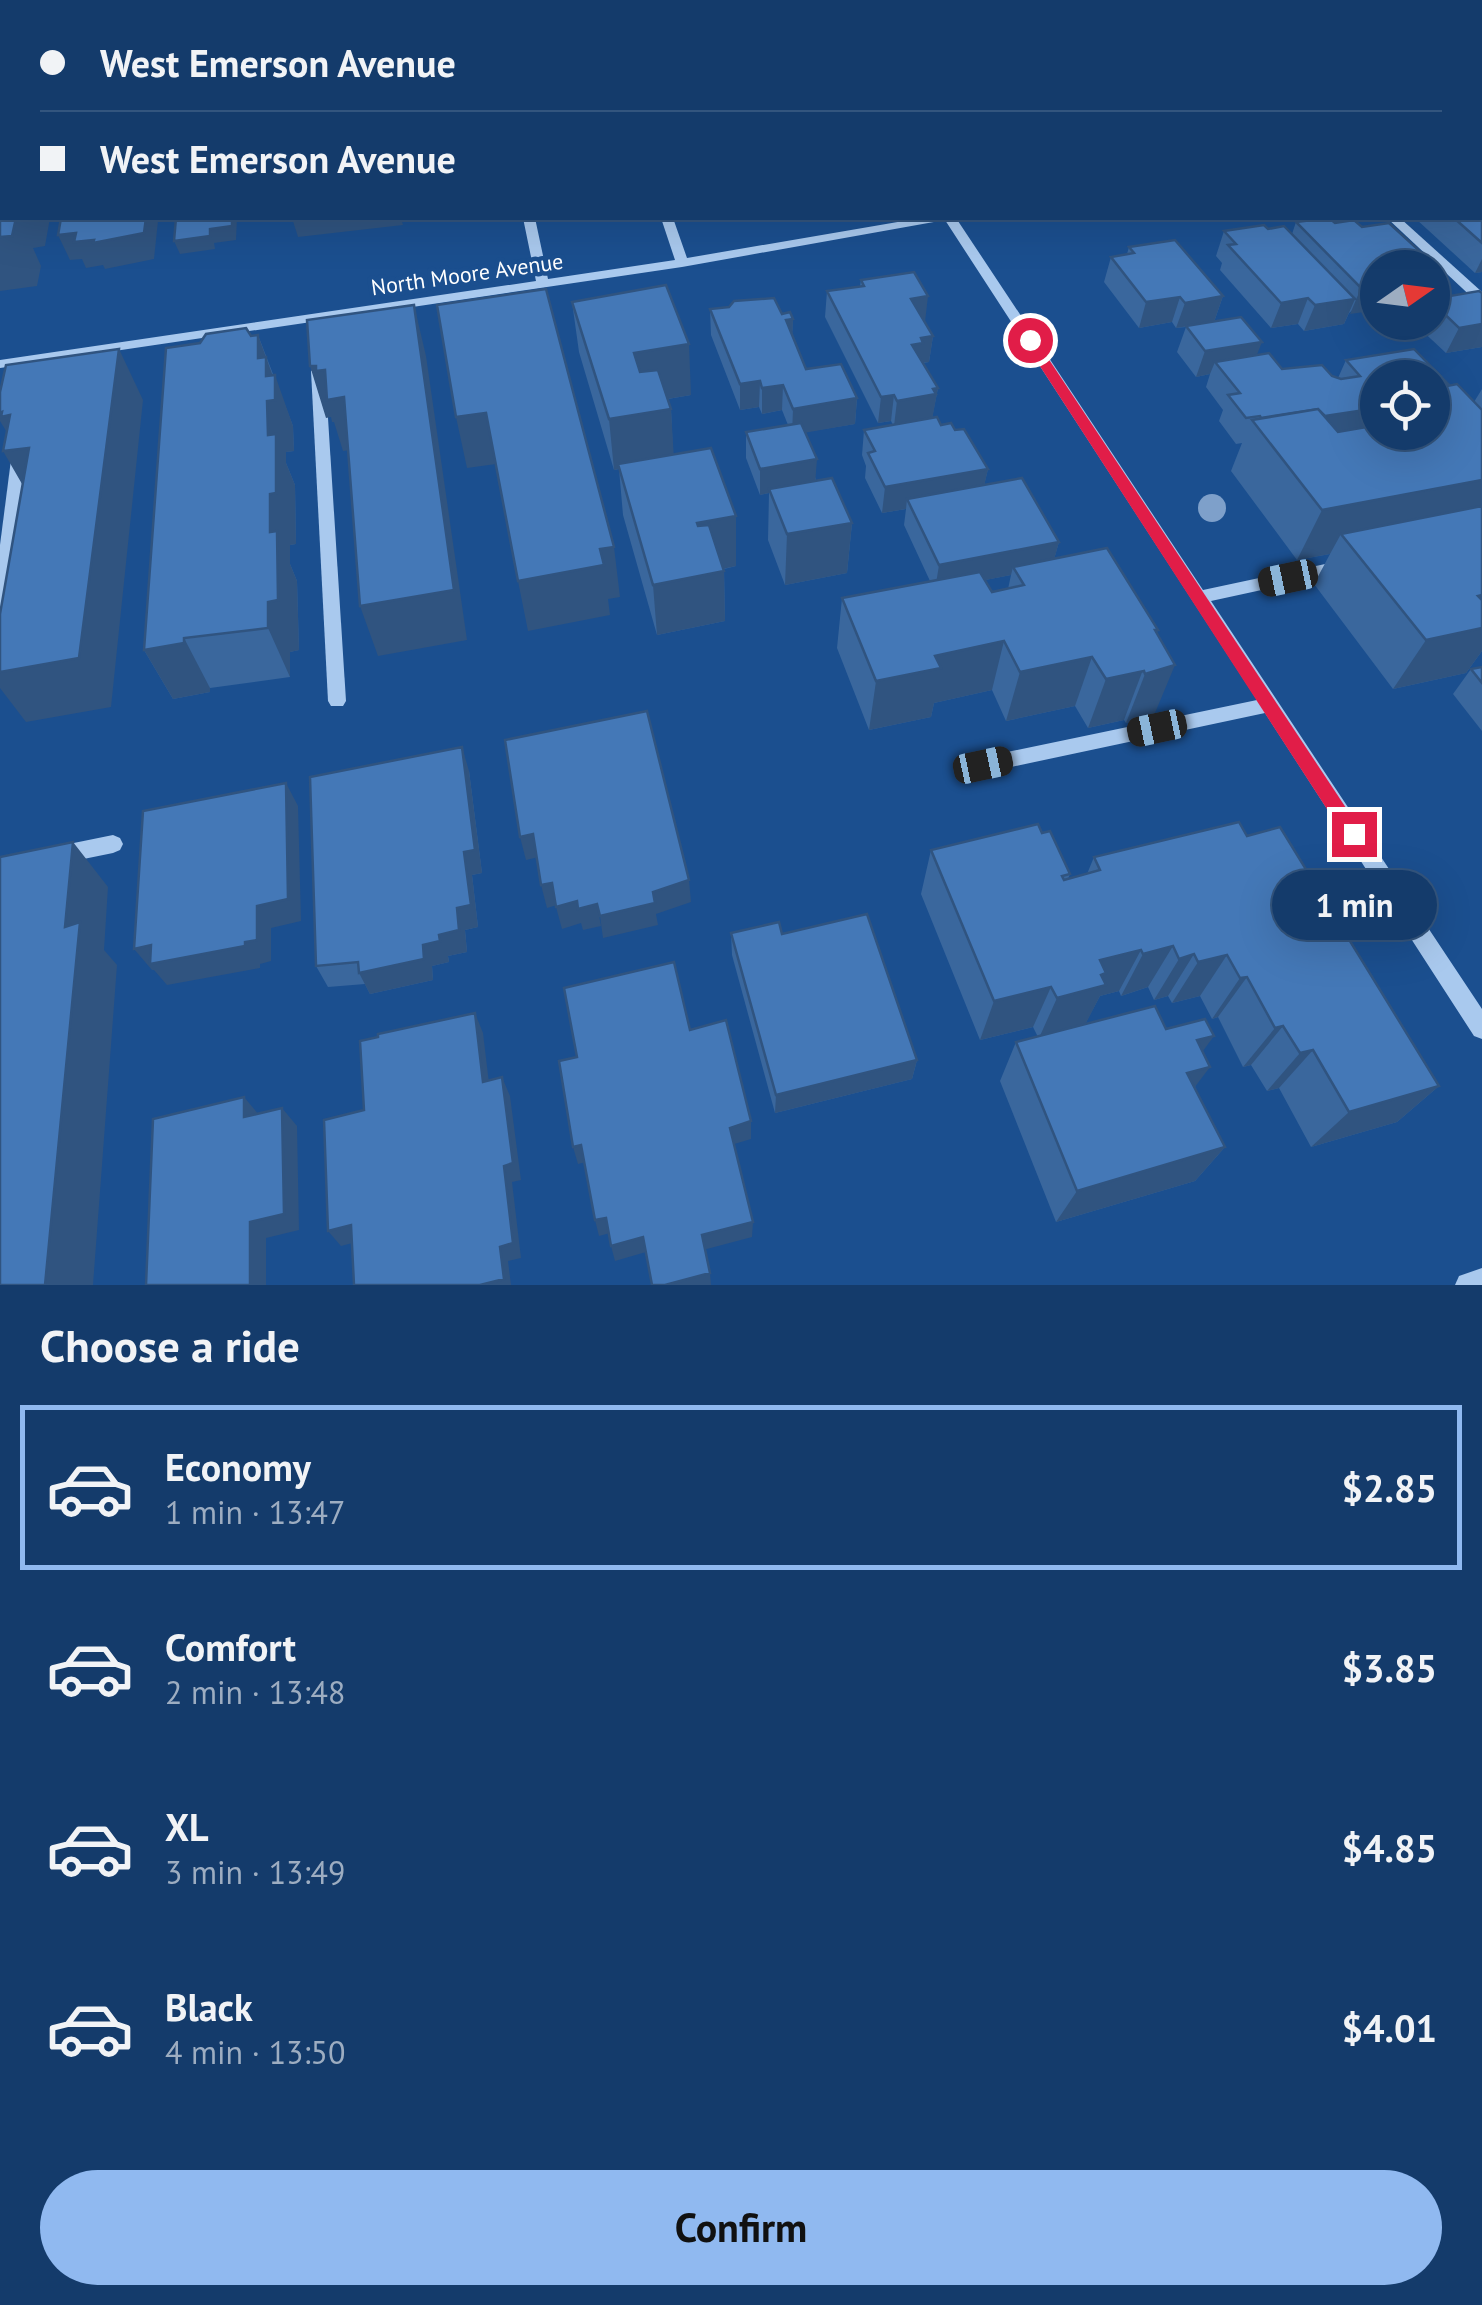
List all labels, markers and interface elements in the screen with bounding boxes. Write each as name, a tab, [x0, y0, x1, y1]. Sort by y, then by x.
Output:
text: West Emerson Avenue	[100, 38, 456, 87]
text: West Emerson Avenue	[100, 134, 456, 183]
street label: North Moore Avenue	[369, 247, 565, 301]
north arrow	[1360, 250, 1450, 340]
map controls	[1360, 250, 1450, 450]
route start	[1008, 318, 1053, 363]
button: locate	[1360, 360, 1450, 450]
car	[1256, 557, 1320, 599]
car	[1125, 707, 1189, 749]
car	[951, 744, 1015, 786]
route end	[1332, 812, 1377, 857]
callout: 1 min	[1272, 869, 1436, 939]
text: 1 min	[1315, 884, 1394, 926]
text: Choose a ride	[40, 1316, 300, 1374]
text: Economy	[165, 1442, 311, 1491]
icon: car	[45, 1443, 135, 1533]
text: $2.85	[1341, 1463, 1437, 1512]
text: 1 min · 13:47	[165, 1491, 345, 1533]
text: Comfort	[165, 1622, 296, 1671]
icon: car	[45, 1623, 135, 1713]
text: $3.85	[1341, 1643, 1437, 1692]
text: 2 min · 13:48	[165, 1671, 345, 1713]
text: XL	[165, 1802, 209, 1851]
icon: car	[45, 1803, 135, 1893]
text: $4.85	[1341, 1823, 1437, 1872]
text: 3 min · 13:49	[165, 1851, 345, 1893]
text: Black	[165, 1982, 253, 2031]
icon: car	[45, 1983, 135, 2073]
text: $4.01	[1341, 2003, 1437, 2052]
text: 4 min · 13:50	[165, 2031, 345, 2073]
button: Confirm	[40, 2170, 1442, 2285]

